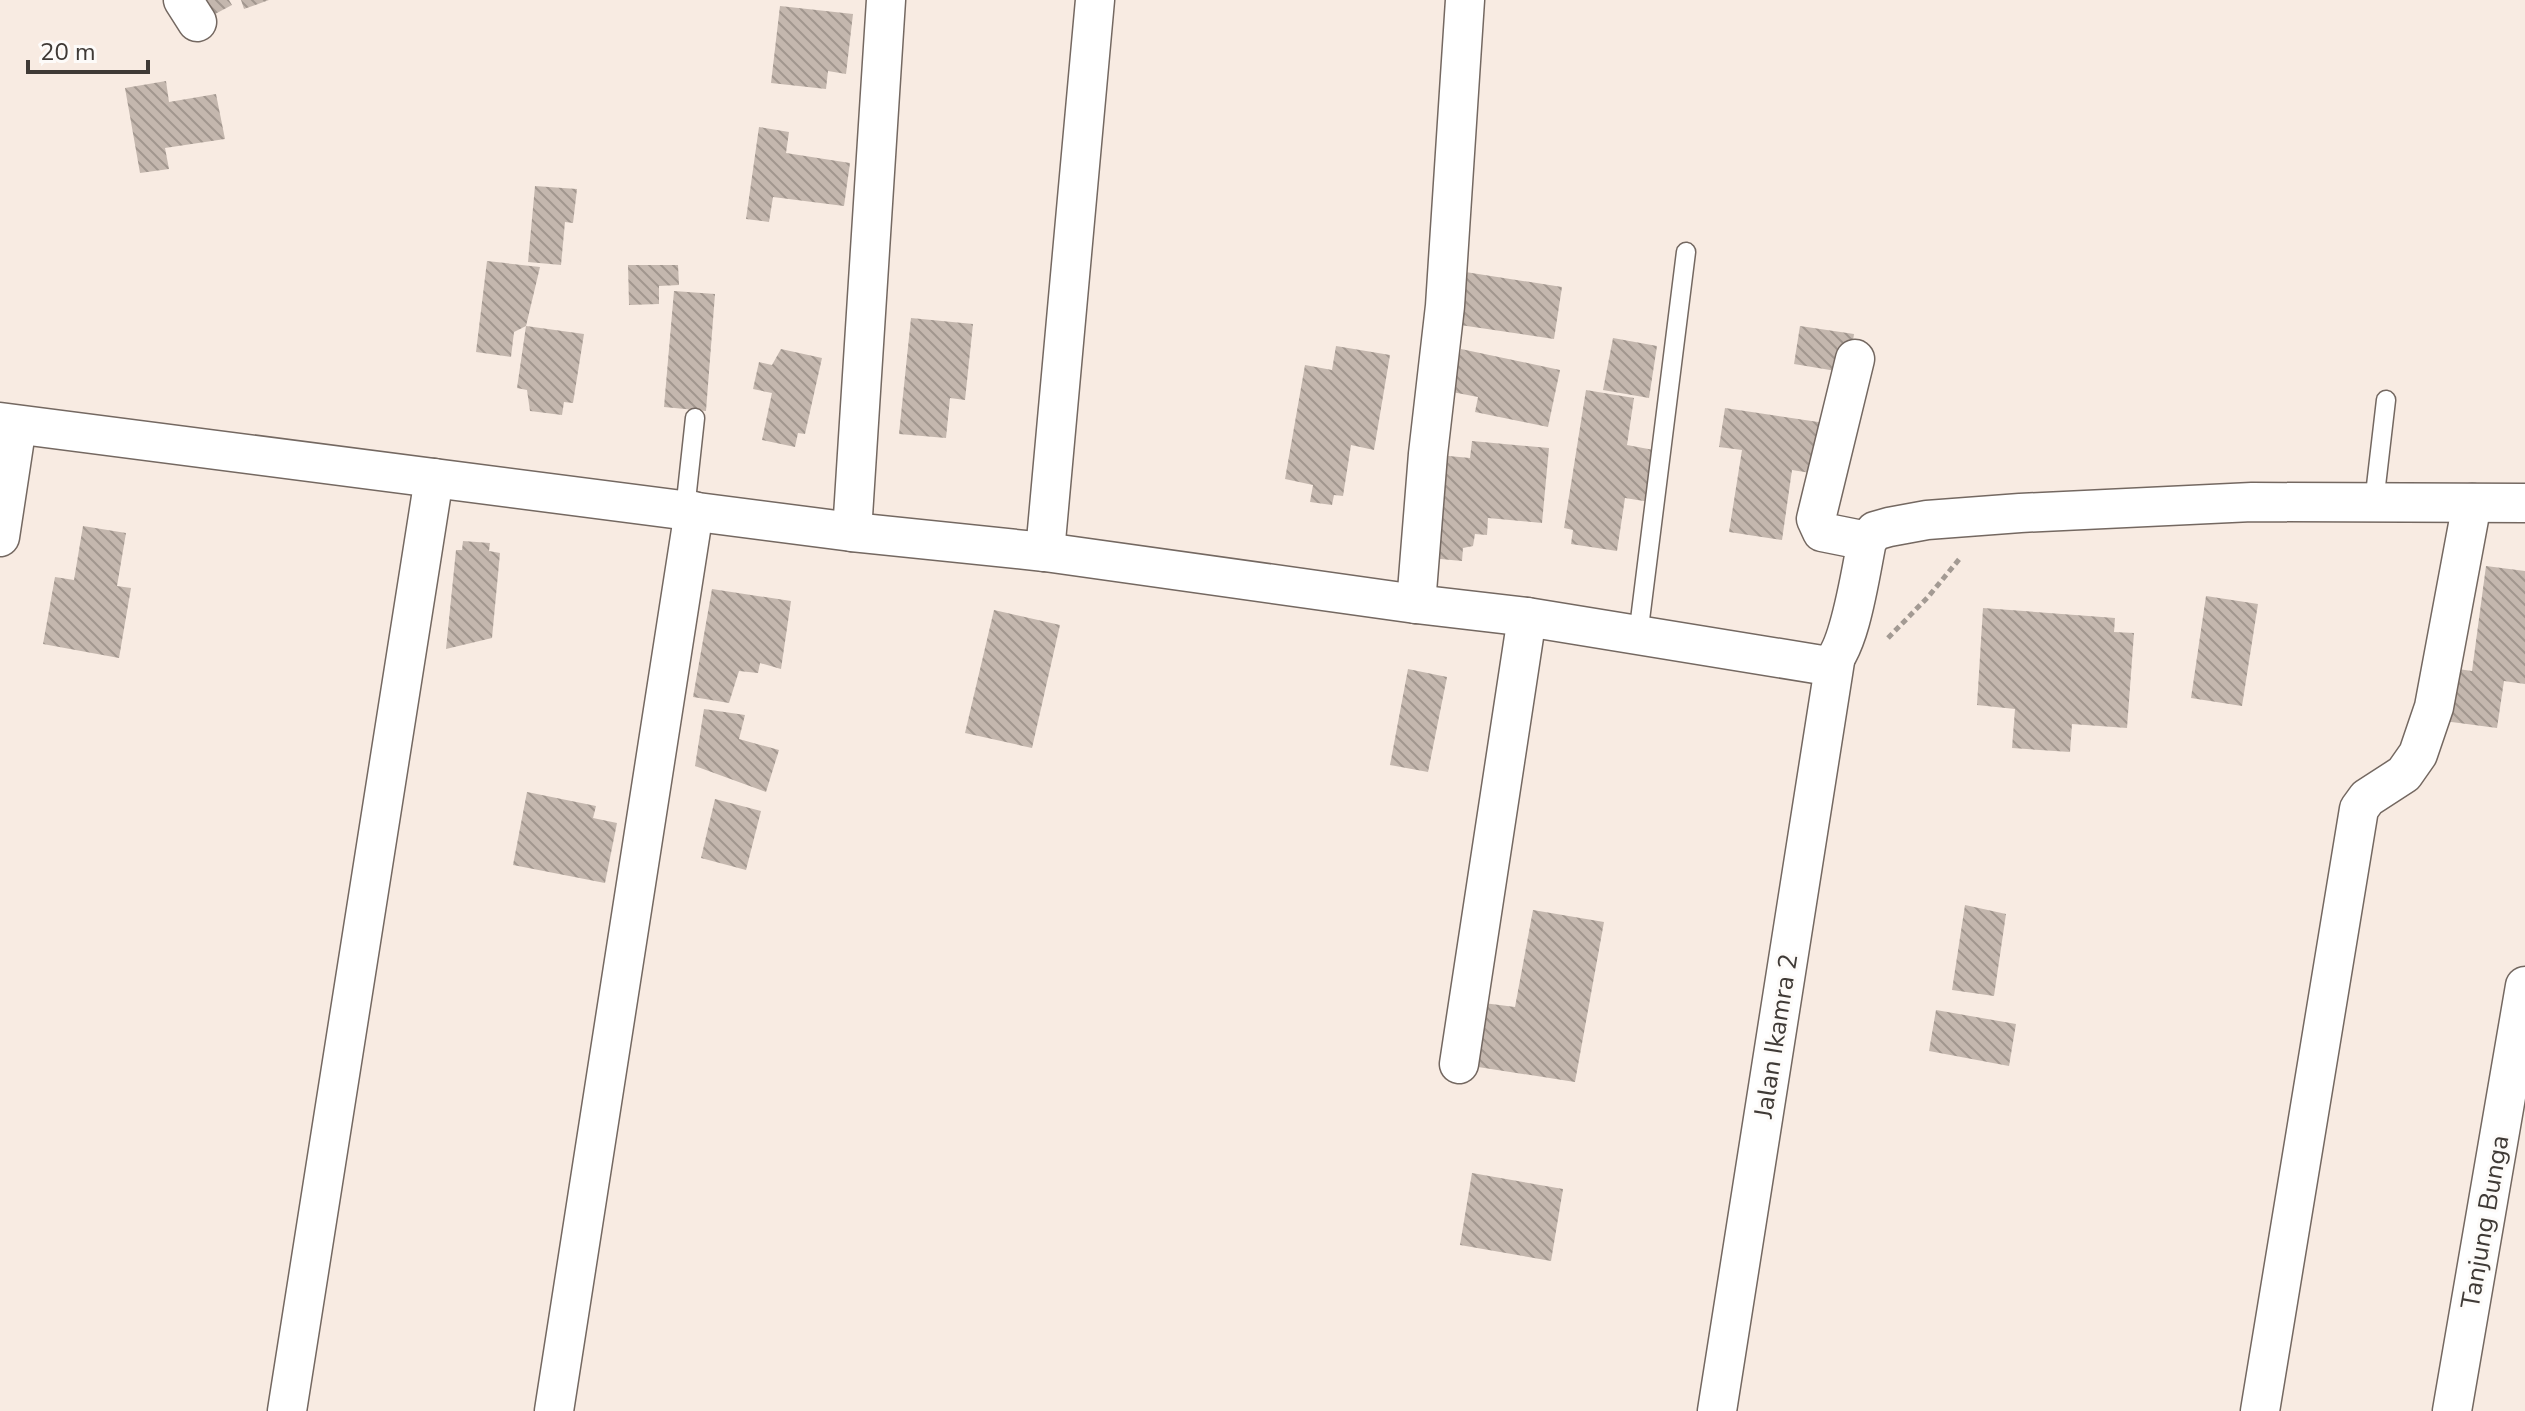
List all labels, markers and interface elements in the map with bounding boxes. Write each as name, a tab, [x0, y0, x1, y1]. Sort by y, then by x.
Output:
scale bar	[28, 24, 148, 74]
text: 20 m	[40, 36, 96, 68]
street label: Jalan Ikamra 2	[1746, 951, 1806, 1122]
street label: Tanjung Bunga	[2453, 1133, 2517, 1311]

